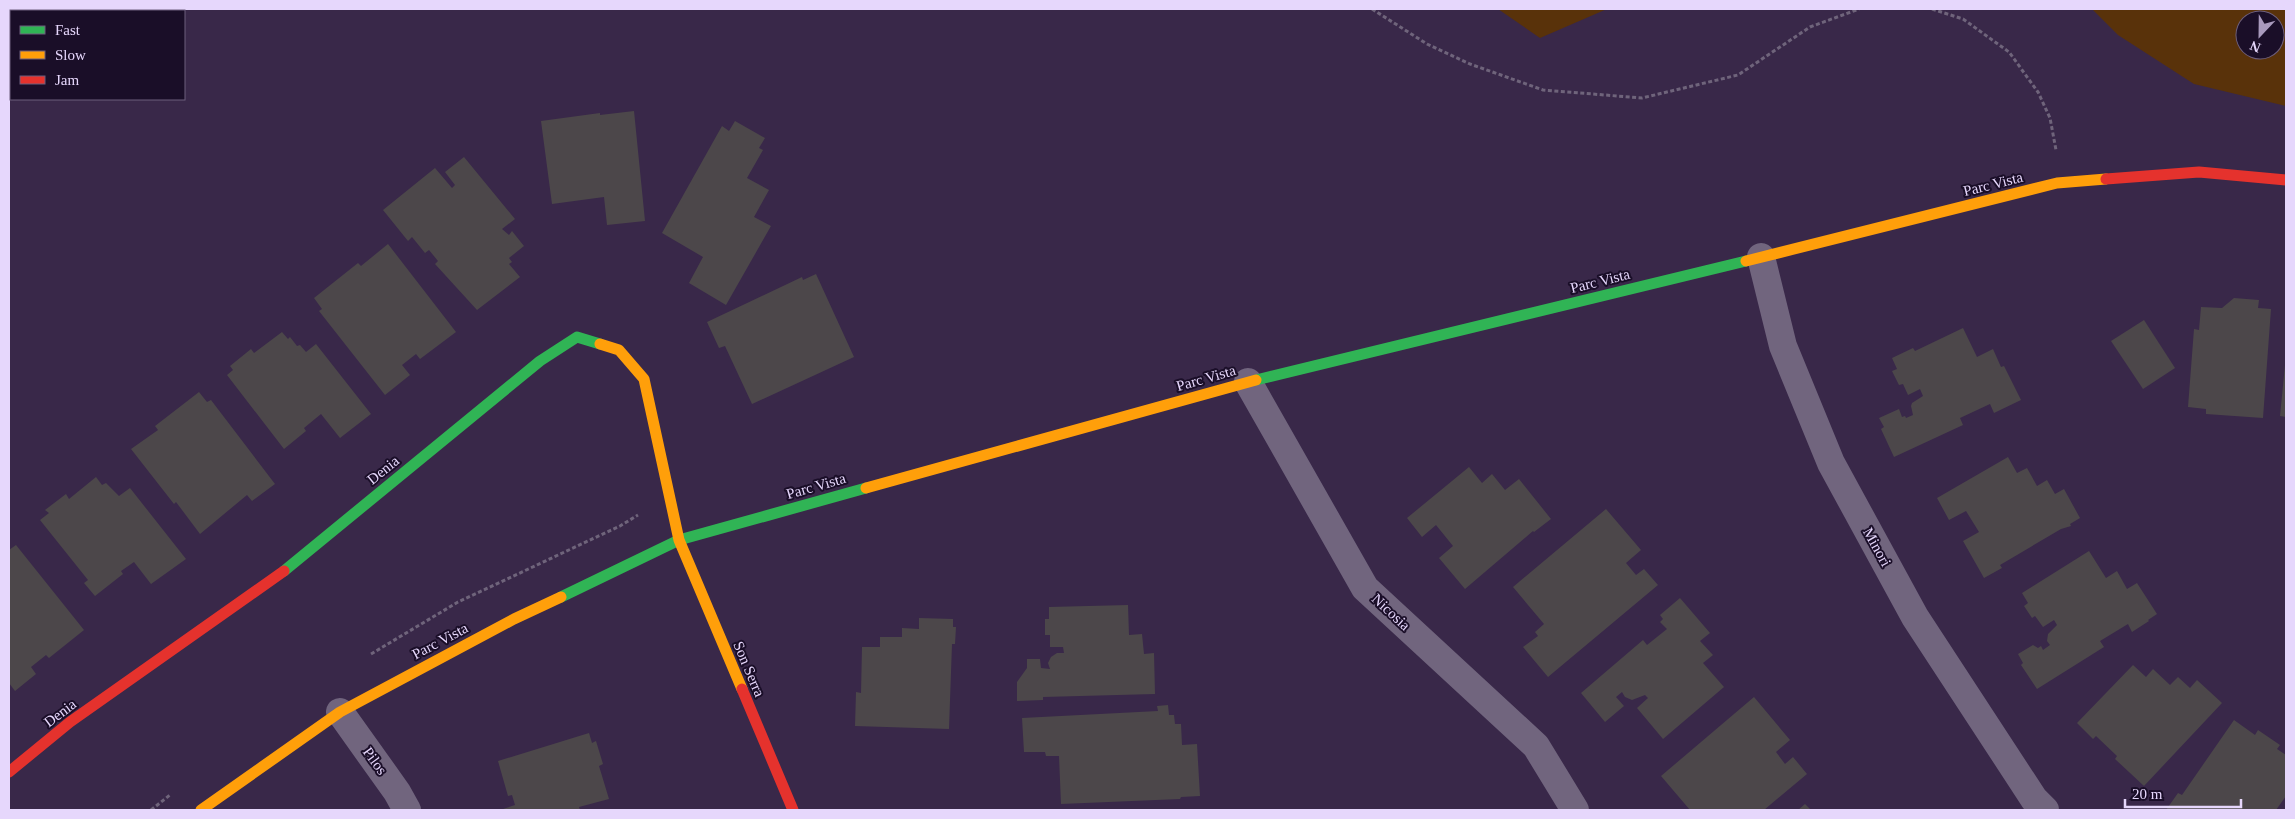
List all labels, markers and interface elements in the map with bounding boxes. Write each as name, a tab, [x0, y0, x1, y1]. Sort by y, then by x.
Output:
legend	[10, 10, 185, 100]
north arrow	[2235, 10, 2285, 60]
text: Fast	[55, 22, 81, 38]
text: N	[2248, 38, 2263, 55]
text: Slow	[55, 47, 86, 63]
text: Jam	[55, 72, 79, 88]
street label: Parc Vista	[1962, 169, 2025, 199]
street label: Parc Vista	[1569, 266, 1632, 296]
street label: Parc Vista	[1175, 362, 1238, 394]
street label: Denia	[364, 452, 402, 487]
street label: Parc Vista	[785, 470, 848, 502]
street label: Minori	[1860, 525, 1894, 569]
street label: Nicosia	[1369, 591, 1413, 634]
street label: Parc Vista	[409, 619, 471, 662]
street label: Son Serra	[730, 639, 768, 699]
street label: Denia	[41, 696, 79, 730]
street label: Pilos	[360, 744, 390, 778]
scale bar	[2125, 776, 2241, 808]
text: 20 m	[2132, 786, 2163, 802]

